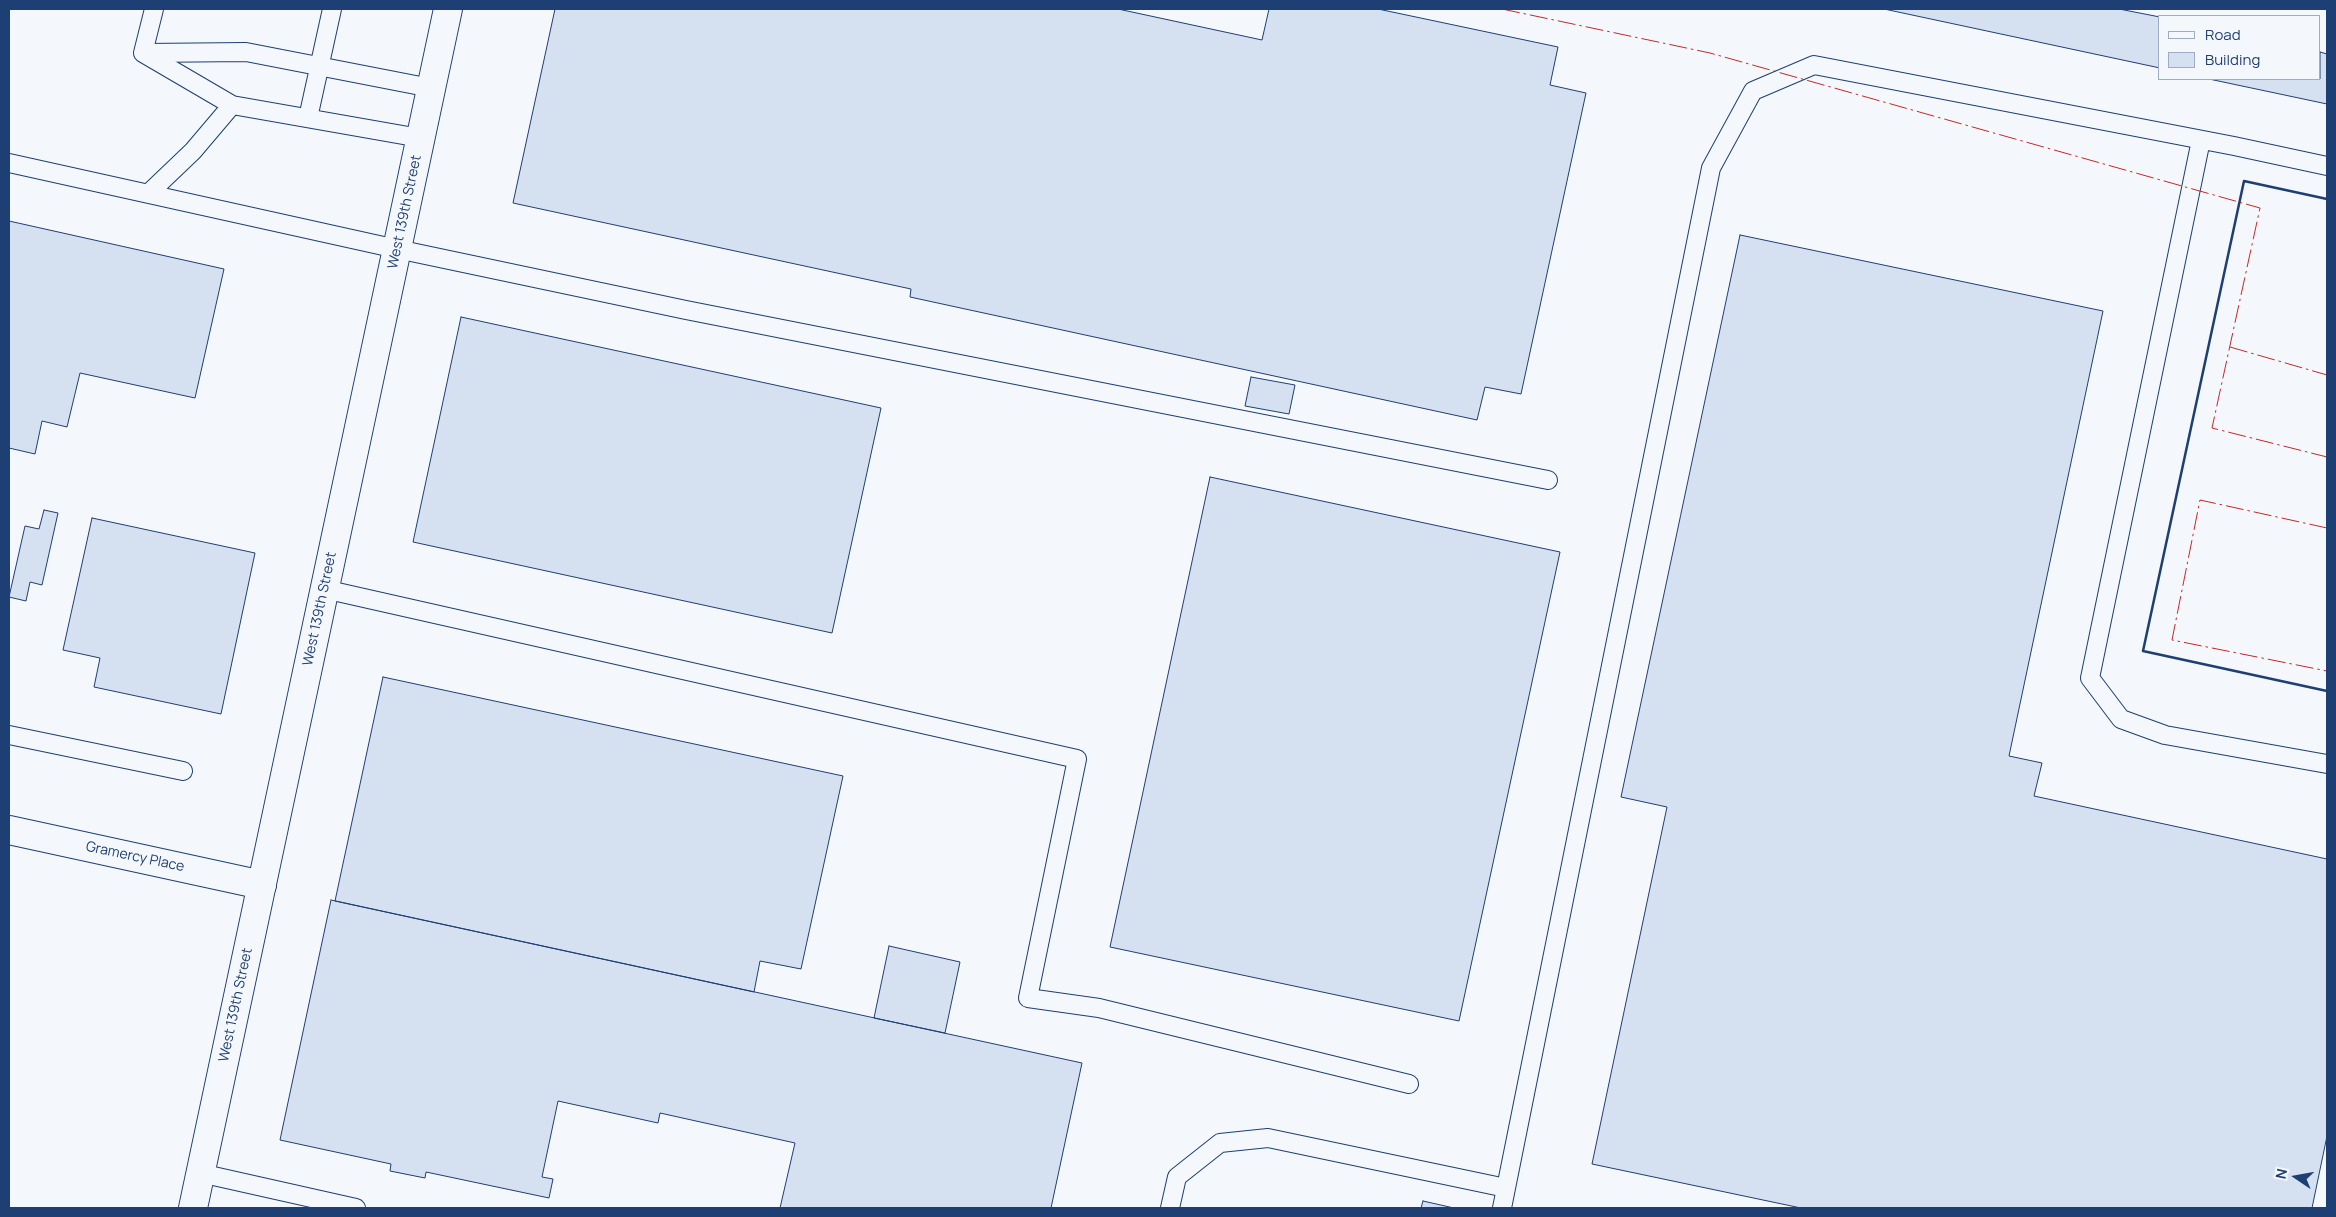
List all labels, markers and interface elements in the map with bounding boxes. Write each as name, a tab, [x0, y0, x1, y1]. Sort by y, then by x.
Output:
legend	[2158, 15, 2321, 80]
text: Road	[2205, 24, 2241, 45]
text: Building	[2205, 49, 2260, 70]
street label: West 139th Street	[385, 154, 425, 270]
street label: West 139th Street	[300, 551, 340, 667]
street label: Gramercy Place	[84, 838, 186, 876]
street label: West 139th Street	[216, 947, 256, 1063]
north arrow	[2271, 1152, 2321, 1202]
text: N	[2271, 1167, 2291, 1181]

